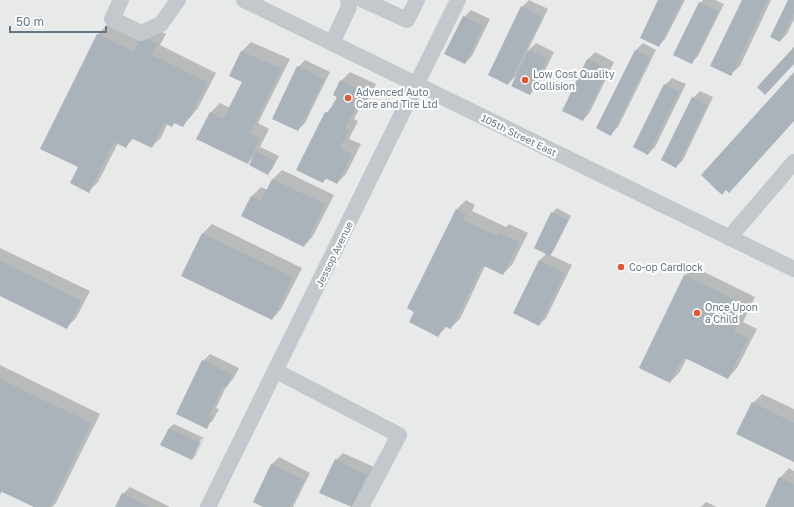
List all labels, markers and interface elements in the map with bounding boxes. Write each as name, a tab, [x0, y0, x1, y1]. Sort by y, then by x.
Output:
scale bar	[10, 8, 106, 34]
text: 50 m	[16, 14, 44, 29]
place label: Low Cost Quality Collision	[533, 68, 615, 92]
marker: Low Cost Quality Collision	[520, 75, 530, 85]
place label: Advenced Auto Care and Tire Ltd	[356, 86, 438, 110]
marker: Advenced Auto Care and Tire Ltd	[343, 93, 353, 103]
street label: 105th Street East	[479, 112, 559, 158]
street label: Jessop Avenue	[313, 219, 355, 289]
place label: Co-op Cardlock	[629, 261, 703, 273]
marker: Co-op Cardlock	[616, 262, 626, 272]
place label: Once Upon a Child	[705, 301, 758, 325]
marker: Once Upon a Child	[692, 308, 702, 318]

